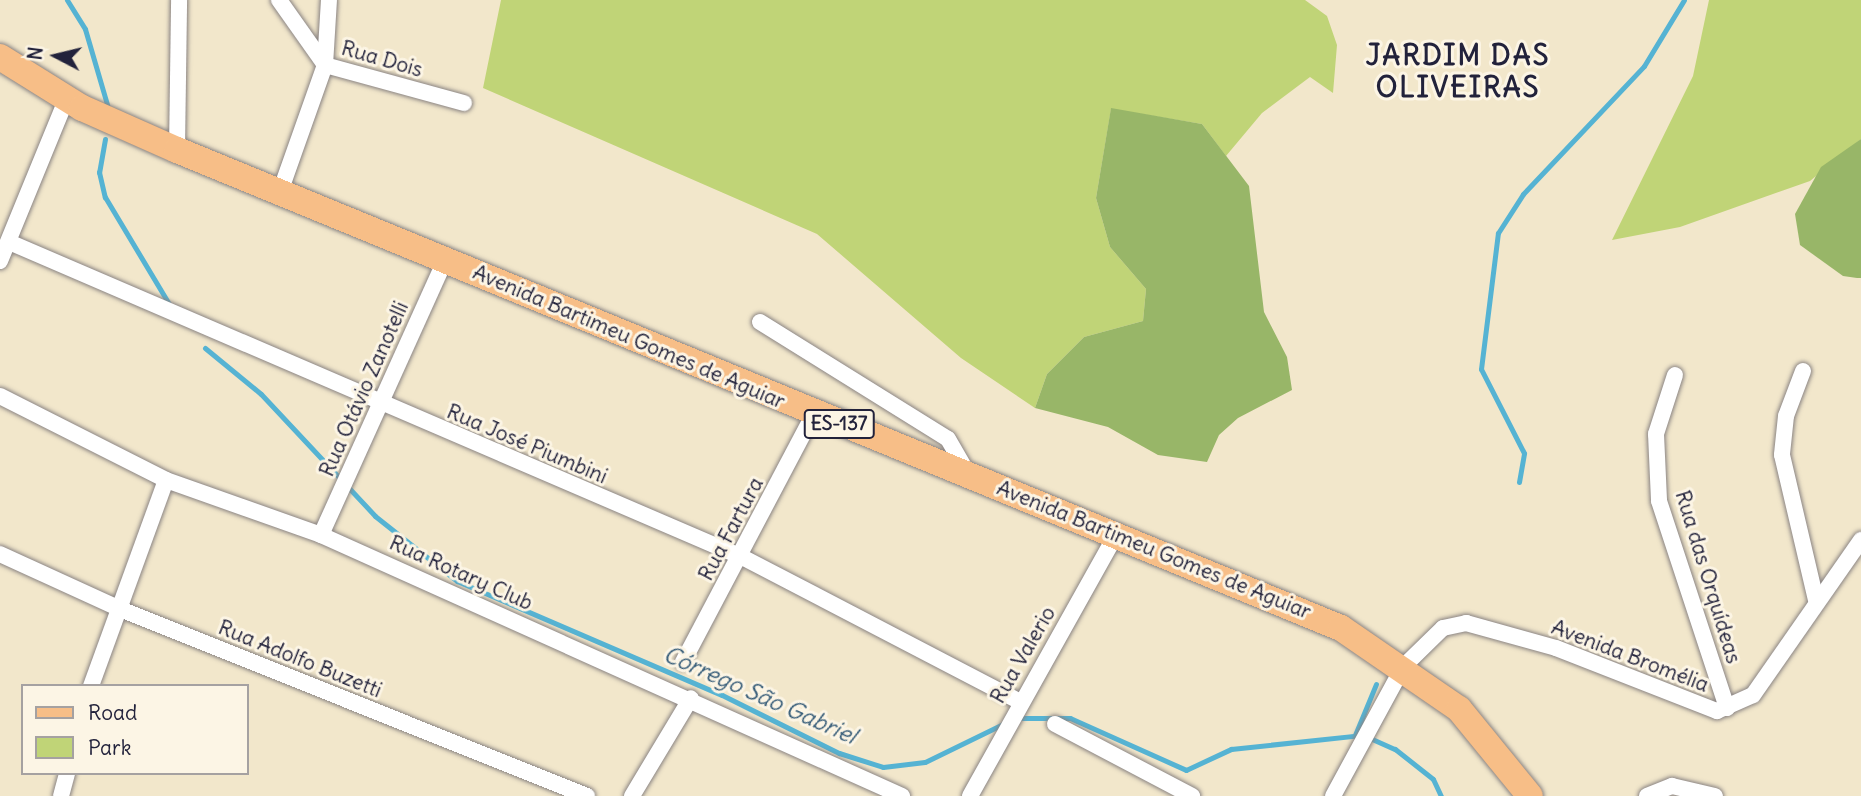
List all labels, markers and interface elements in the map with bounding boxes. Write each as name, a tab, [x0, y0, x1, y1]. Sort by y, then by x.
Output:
north arrow	[21, 21, 91, 91]
street label: Rua Dois	[338, 35, 426, 83]
district label: JARDIM DAS OLIVEIRAS	[1367, 38, 1549, 104]
text: N	[22, 45, 48, 61]
street label: Avenida Bartimeu Gomes de Aguiar	[469, 260, 789, 414]
street label: Rua Otávio Zanotelli	[314, 298, 414, 480]
street label: Rua José Piumbini	[443, 399, 611, 489]
road number: ES-137	[802, 408, 876, 440]
street label: Rua Fartura	[693, 473, 769, 585]
street label: Avenida Bartimeu Gomes de Aguiar	[993, 475, 1315, 625]
street label: Rua das Orquídeas	[1670, 487, 1746, 667]
street label: Rua Rotary Club	[385, 530, 537, 616]
street label: Rua Valerio	[985, 602, 1061, 708]
street label: Avenida Bromélia	[1548, 614, 1712, 698]
street label: Rua Adolfo Buzetti	[215, 615, 385, 703]
water label: Córrego São Gabriel	[659, 640, 861, 750]
legend	[21, 684, 248, 775]
text: Road	[88, 699, 137, 726]
text: Park	[88, 734, 131, 761]

